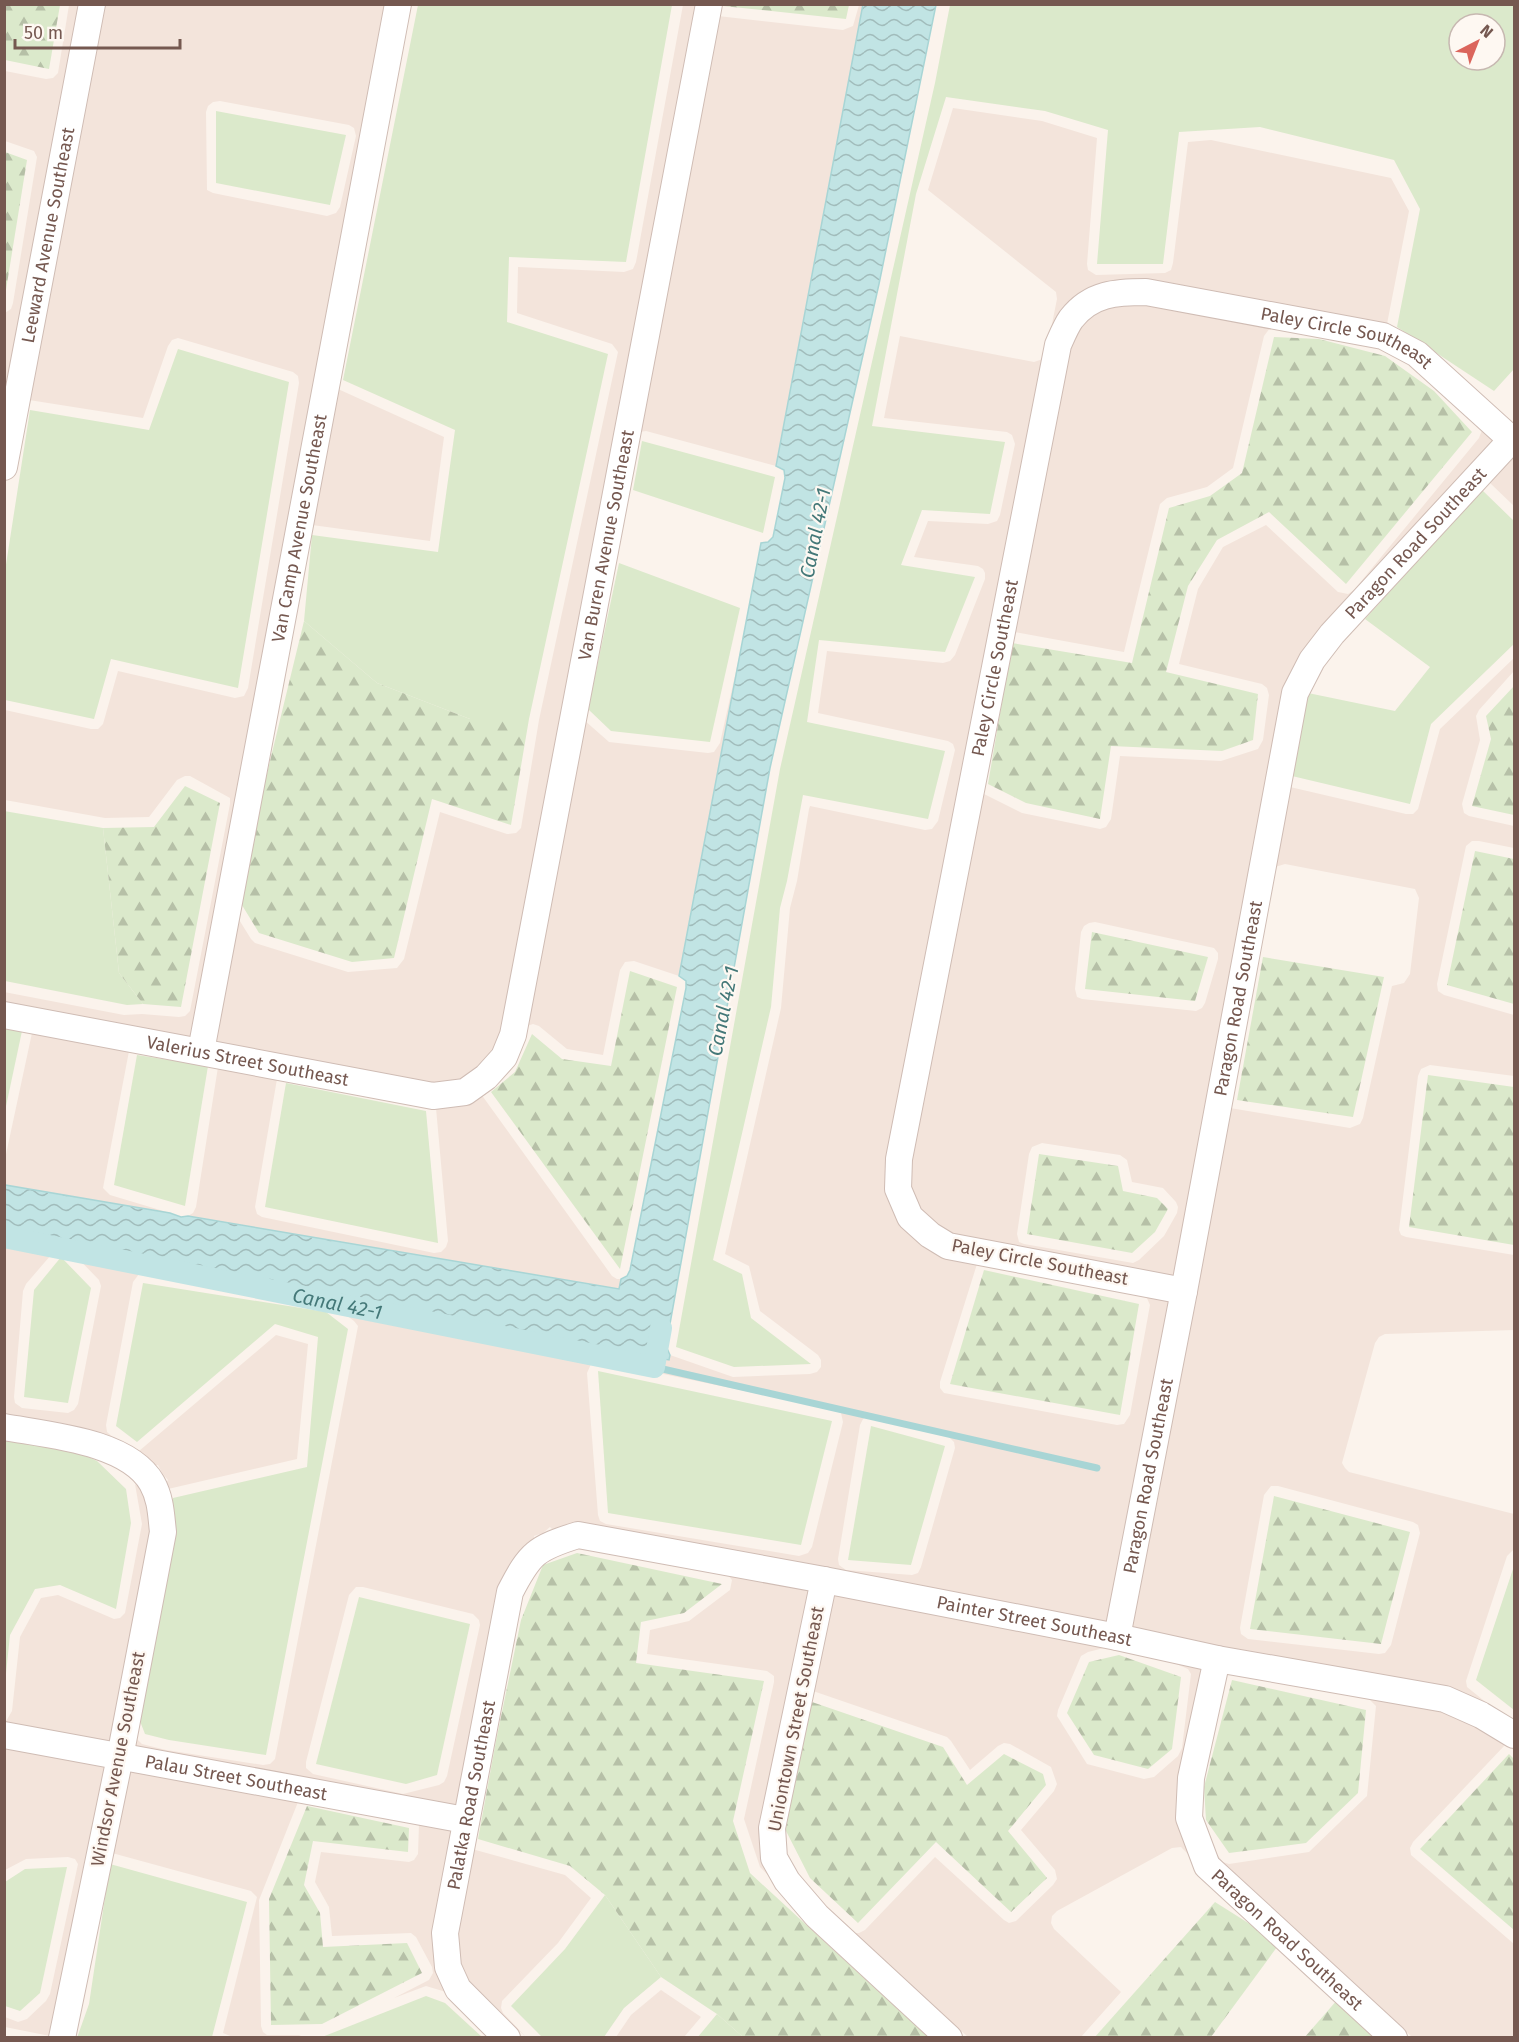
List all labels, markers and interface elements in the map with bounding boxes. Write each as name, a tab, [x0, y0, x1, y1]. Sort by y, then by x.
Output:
scale bar	[15, 12, 180, 50]
north arrow	[1447, 12, 1507, 72]
text: N	[1476, 21, 1497, 42]
text: 50 m	[24, 22, 63, 44]
street label: Leeward Avenue Southeast	[17, 125, 79, 345]
street label: Paley Circle Southeast	[1259, 302, 1437, 374]
street label: Van Camp Avenue Southeast	[267, 412, 332, 644]
street label: Van Buren Avenue Southeast	[573, 428, 639, 662]
street label: Paragon Road Southeast	[1340, 463, 1492, 624]
water label: Canal 42-1	[795, 486, 835, 580]
street label: Paley Circle Southeast	[967, 577, 1023, 758]
street label: Paragon Road Southeast	[1209, 898, 1267, 1098]
water label: Canal 42-1	[703, 964, 743, 1058]
street label: Valerius Street Southeast	[145, 1031, 351, 1091]
street label: Paley Circle Southeast	[950, 1234, 1131, 1290]
water label: Canal 42-1	[290, 1283, 384, 1324]
street label: Paragon Road Southeast	[1119, 1376, 1178, 1576]
street label: Painter Street Southeast	[935, 1591, 1134, 1651]
street label: Uniontown Street Southeast	[763, 1604, 829, 1834]
street label: Windsor Avenue Southeast	[86, 1649, 150, 1868]
street label: Palatka Road Southeast	[442, 1698, 500, 1892]
street label: Palau Street Southeast	[143, 1750, 330, 1805]
street label: Paragon Road Southeast	[1207, 1864, 1368, 2015]

